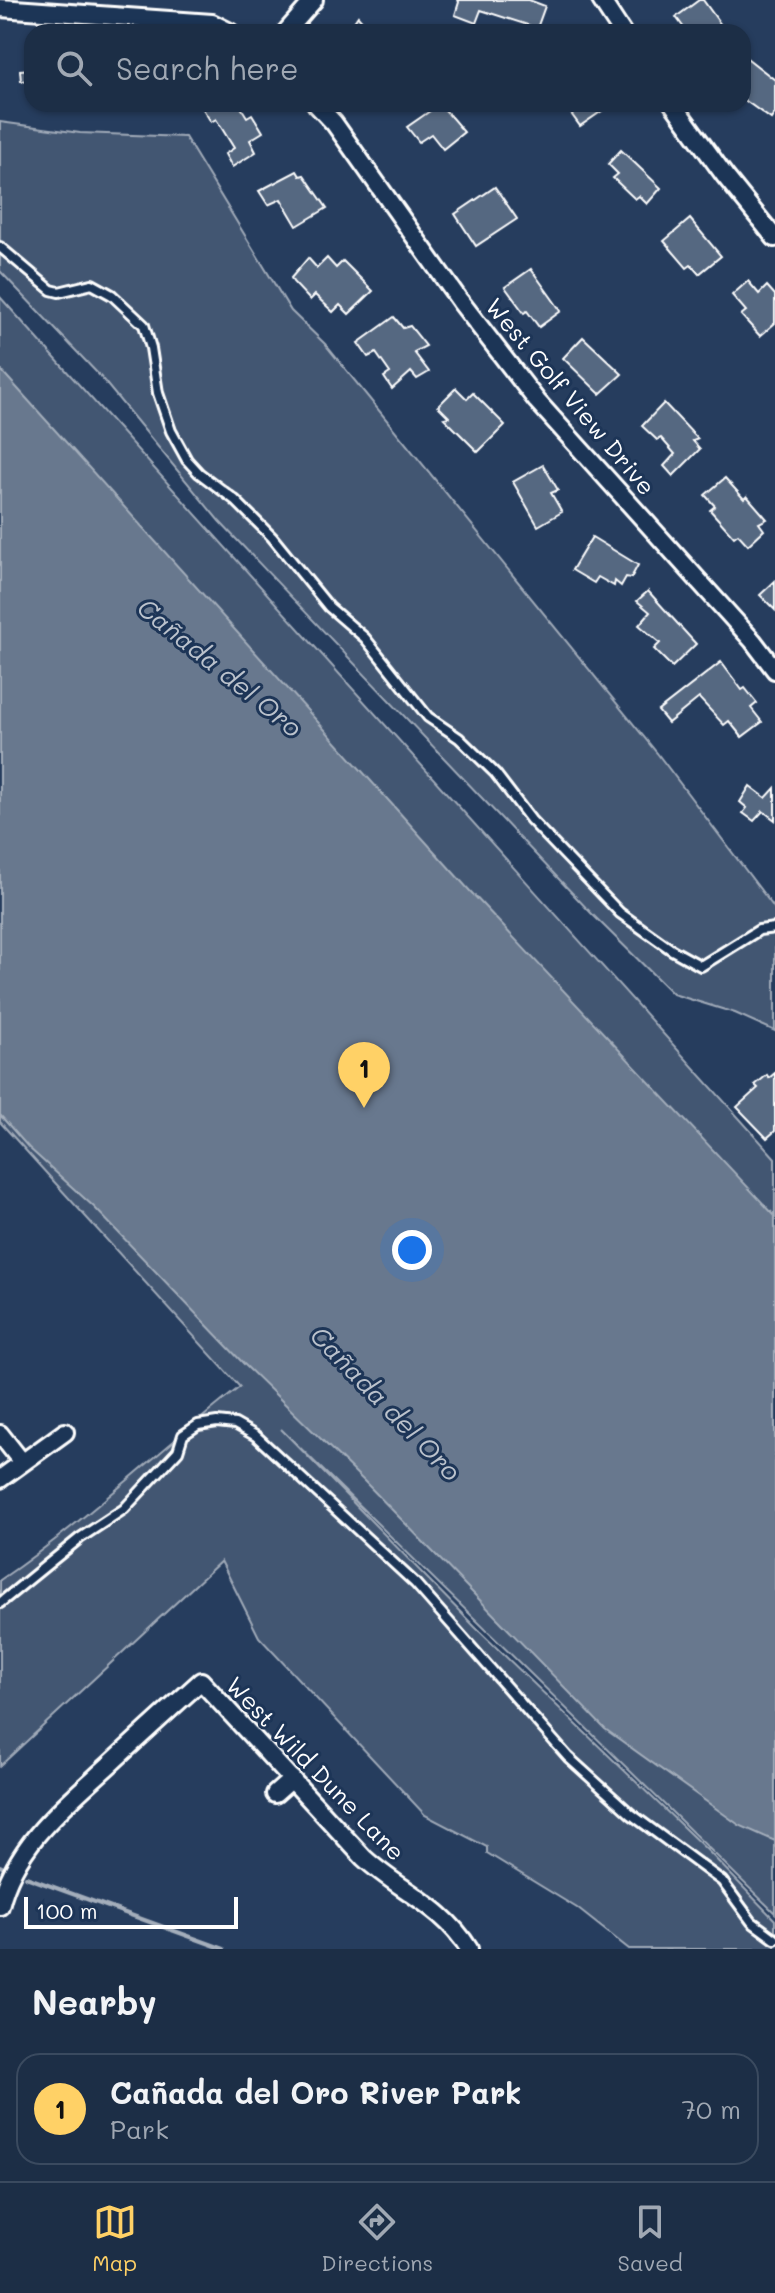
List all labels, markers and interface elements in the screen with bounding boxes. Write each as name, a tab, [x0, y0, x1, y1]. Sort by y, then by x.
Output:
search box	[24, 24, 751, 112]
icon: search	[52, 46, 96, 90]
text: Search here	[116, 48, 299, 88]
street label: West Golf View Drive	[479, 291, 663, 501]
water label: Cañada del Oro	[130, 590, 310, 744]
pin: 1	[338, 1042, 390, 1108]
your location	[392, 1230, 432, 1270]
water label: Cañada del Oro	[303, 1318, 469, 1488]
street label: West Wild Dune Lane	[220, 1669, 412, 1867]
scale bar	[24, 1893, 238, 1929]
text: 100 m	[36, 1896, 98, 1925]
text: Nearby	[32, 1979, 157, 2024]
text: Cañada del Oro River Park	[110, 2072, 521, 2112]
text: 1	[54, 2092, 66, 2126]
text: 70 m	[681, 2092, 741, 2126]
text: Park	[110, 2112, 169, 2146]
tab: Map	[92, 2200, 137, 2277]
tab: Directions	[321, 2200, 433, 2277]
tab: Saved	[618, 2200, 683, 2277]

